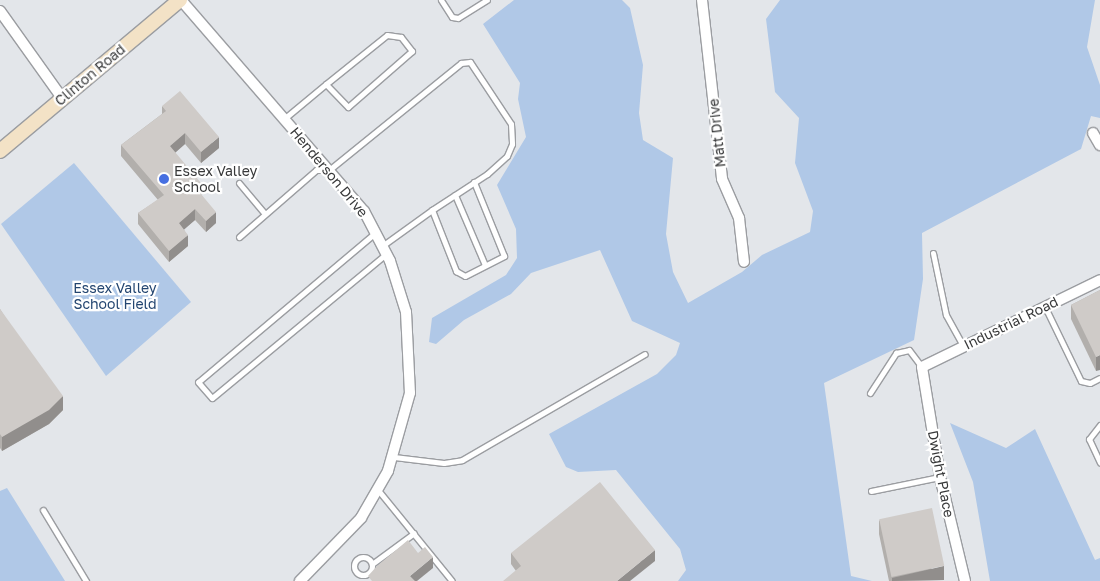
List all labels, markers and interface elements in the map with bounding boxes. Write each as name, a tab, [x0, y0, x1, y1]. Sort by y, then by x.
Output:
street label: Clinton Road	[51, 41, 129, 109]
street label: Matt Drive	[705, 98, 729, 168]
street label: Henderson Drive	[287, 124, 371, 220]
place label: Essex Valley School	[174, 163, 257, 196]
marker: Essex Valley School	[158, 173, 170, 185]
park label: Essex Valley School Field	[73, 280, 157, 312]
street label: Industrial Road	[961, 293, 1061, 353]
street label: Dwight Place	[924, 429, 958, 519]

